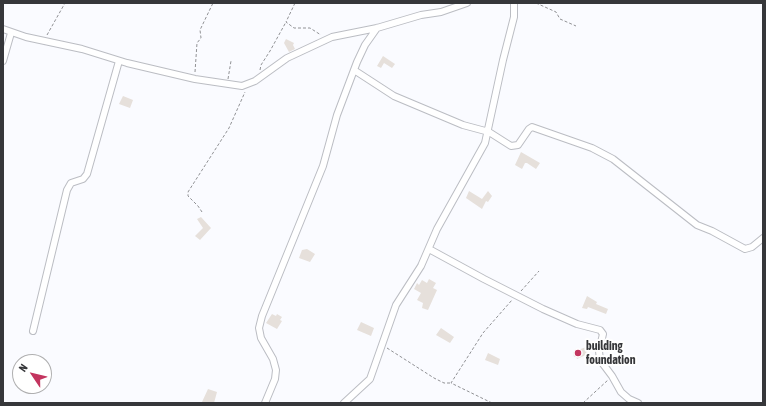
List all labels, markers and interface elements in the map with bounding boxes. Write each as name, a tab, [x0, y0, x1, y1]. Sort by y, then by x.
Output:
place label: building foundation	[586, 339, 636, 367]
marker: building foundation	[573, 348, 583, 358]
north arrow	[12, 354, 52, 394]
text: N	[16, 362, 30, 374]

